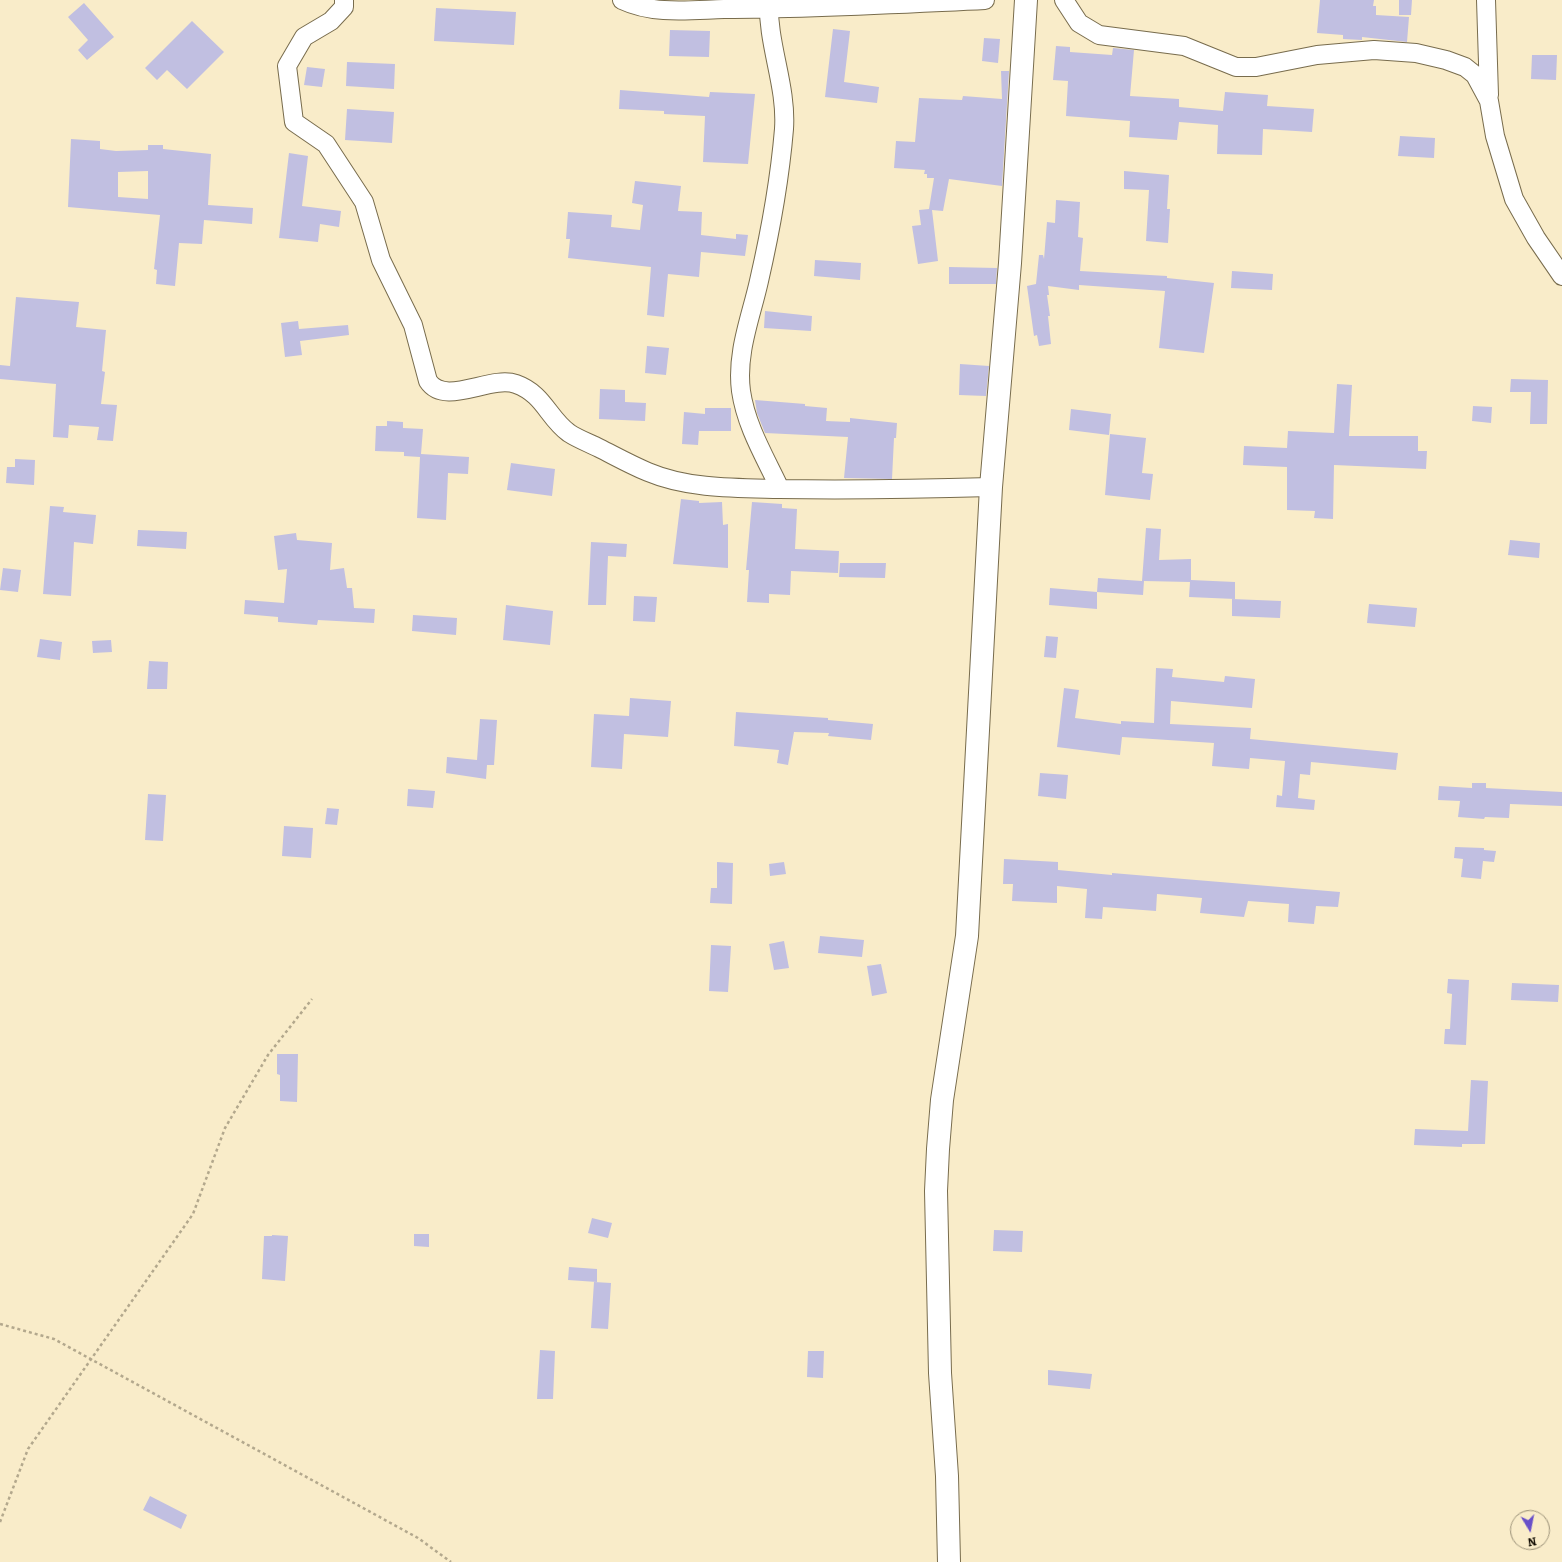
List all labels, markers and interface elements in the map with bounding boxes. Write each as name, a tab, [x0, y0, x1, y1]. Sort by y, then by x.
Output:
north arrow	[1510, 1510, 1550, 1550]
text: N	[1527, 1534, 1537, 1548]

